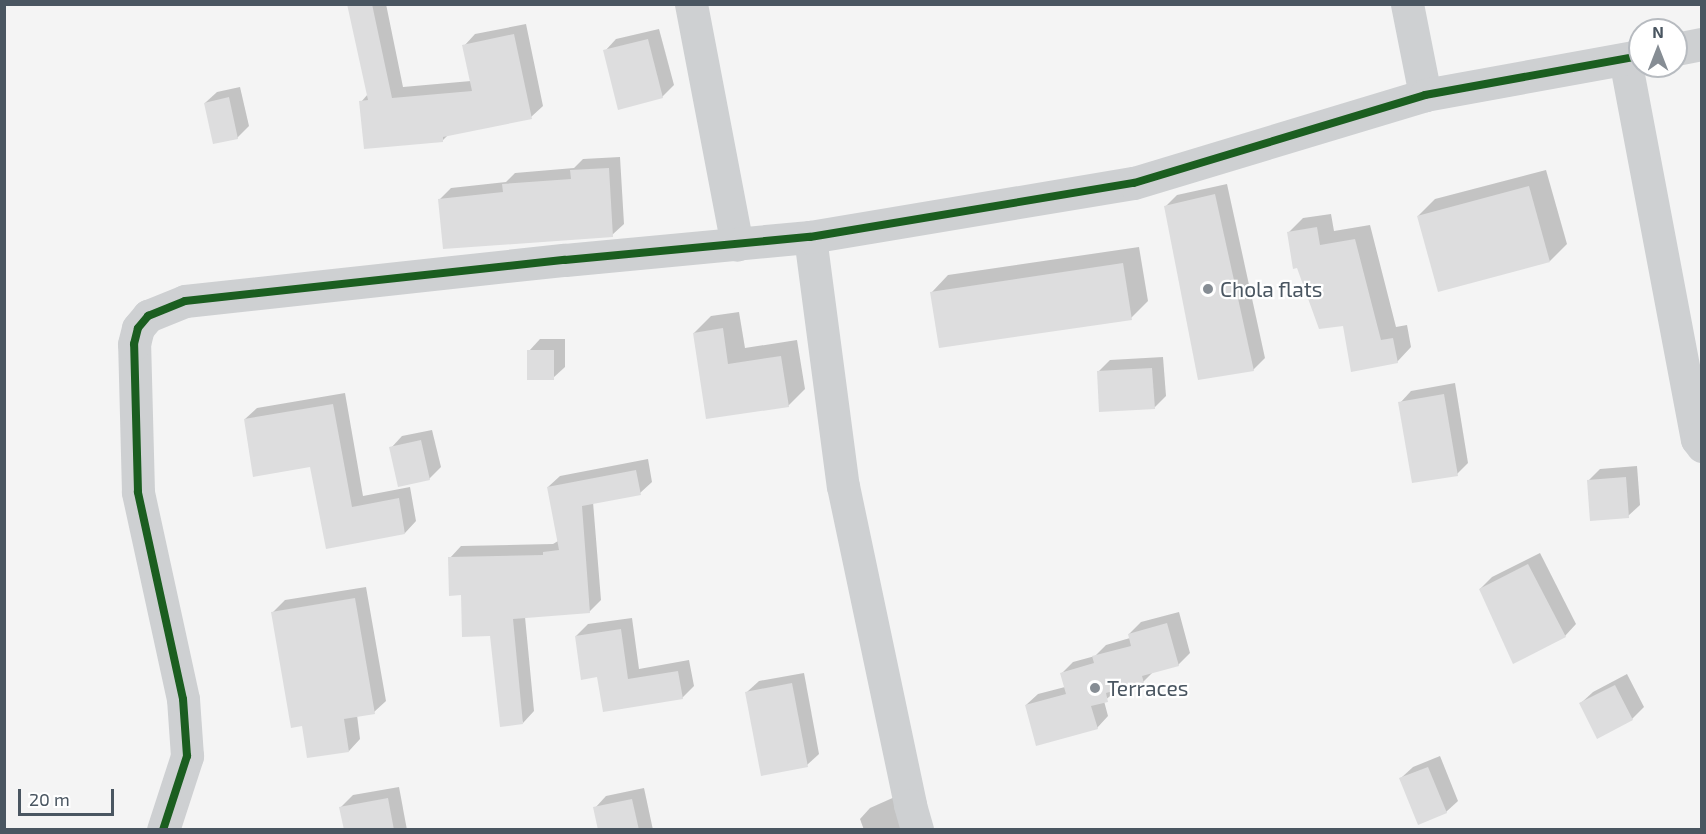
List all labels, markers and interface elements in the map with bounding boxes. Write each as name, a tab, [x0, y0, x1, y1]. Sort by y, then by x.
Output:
north arrow	[1628, 18, 1688, 78]
text: N	[1652, 22, 1664, 41]
place label: Chola flats	[1220, 276, 1323, 302]
marker: Chola flats	[1201, 282, 1215, 296]
place label: Terraces	[1107, 675, 1189, 701]
marker: Terraces	[1088, 681, 1102, 695]
scale bar	[21, 777, 117, 815]
text: 20 m	[29, 788, 70, 810]

